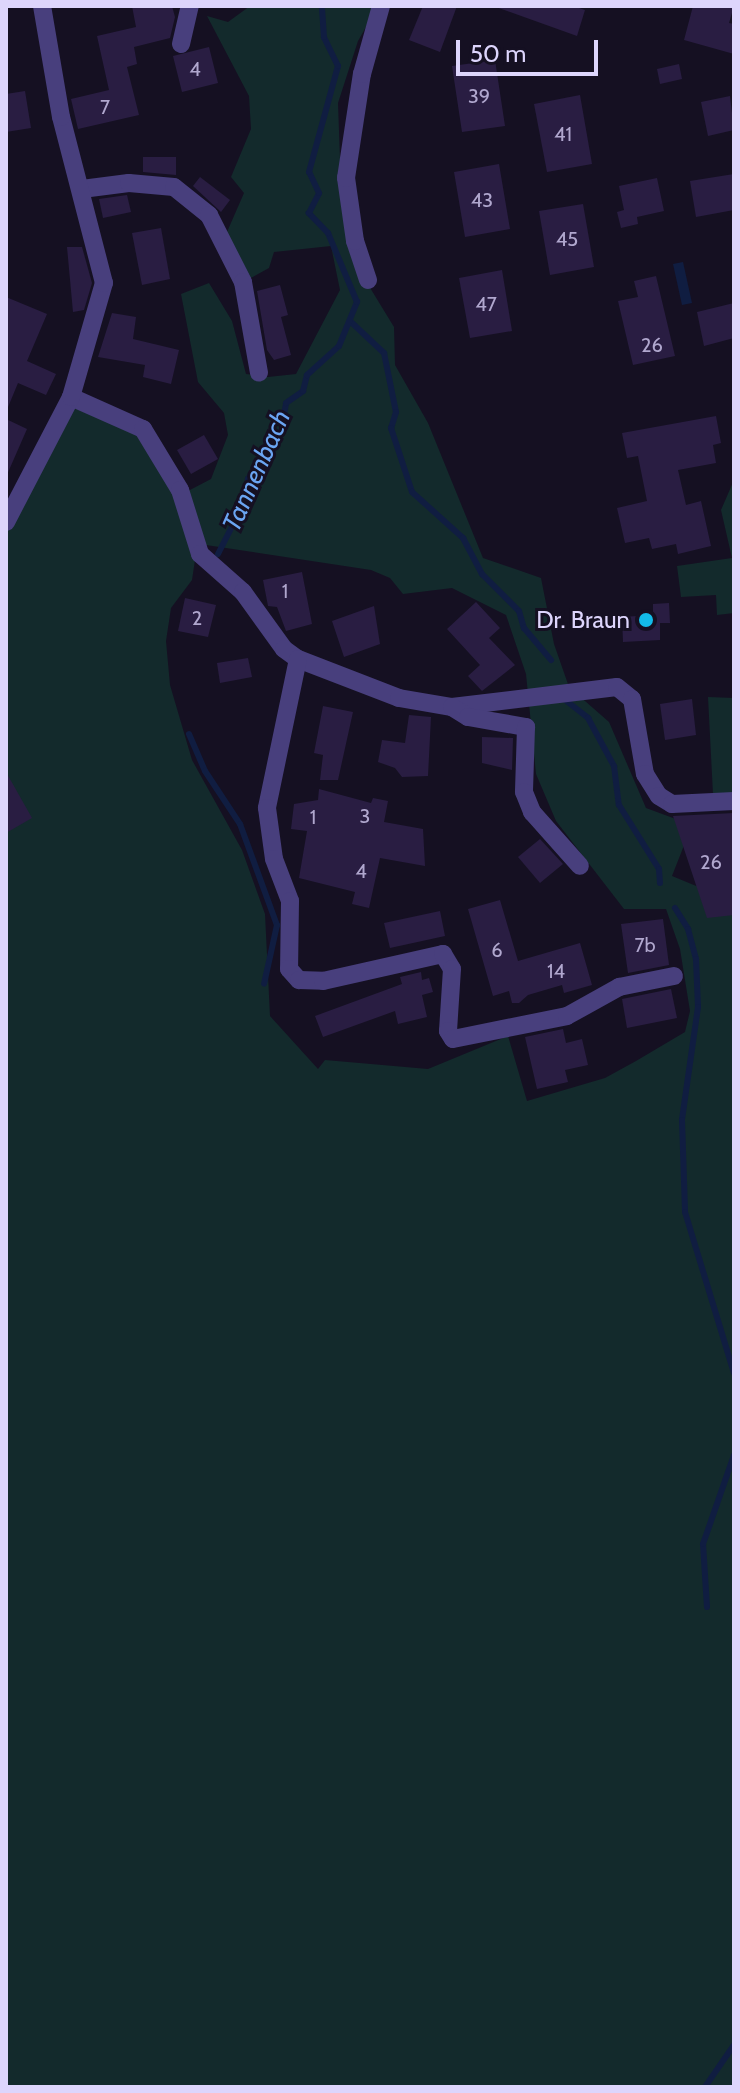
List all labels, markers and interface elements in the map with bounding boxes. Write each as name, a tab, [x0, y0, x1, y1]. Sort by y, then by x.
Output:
scale bar	[460, 24, 602, 74]
text: 50 m	[470, 39, 526, 68]
house number: 4	[189, 57, 201, 81]
house number: 39	[468, 84, 490, 108]
house number: 7	[100, 95, 110, 119]
house number: 41	[554, 122, 572, 146]
house number: 43	[471, 188, 493, 212]
house number: 45	[556, 227, 578, 251]
house number: 47	[475, 292, 497, 316]
house number: 26	[641, 333, 663, 357]
water label: Tannenbach	[216, 406, 298, 536]
house number: 1	[282, 579, 288, 603]
house number: 2	[192, 606, 202, 630]
place label: Dr. Braun	[536, 606, 630, 634]
marker: Dr. Braun	[637, 611, 655, 629]
house number: 3	[360, 804, 370, 828]
house number: 1	[310, 805, 316, 829]
house number: 26	[700, 850, 722, 874]
house number: 4	[355, 859, 367, 883]
house number: 7b	[634, 933, 656, 957]
house number: 6	[491, 938, 503, 962]
house number: 14	[547, 959, 565, 983]

